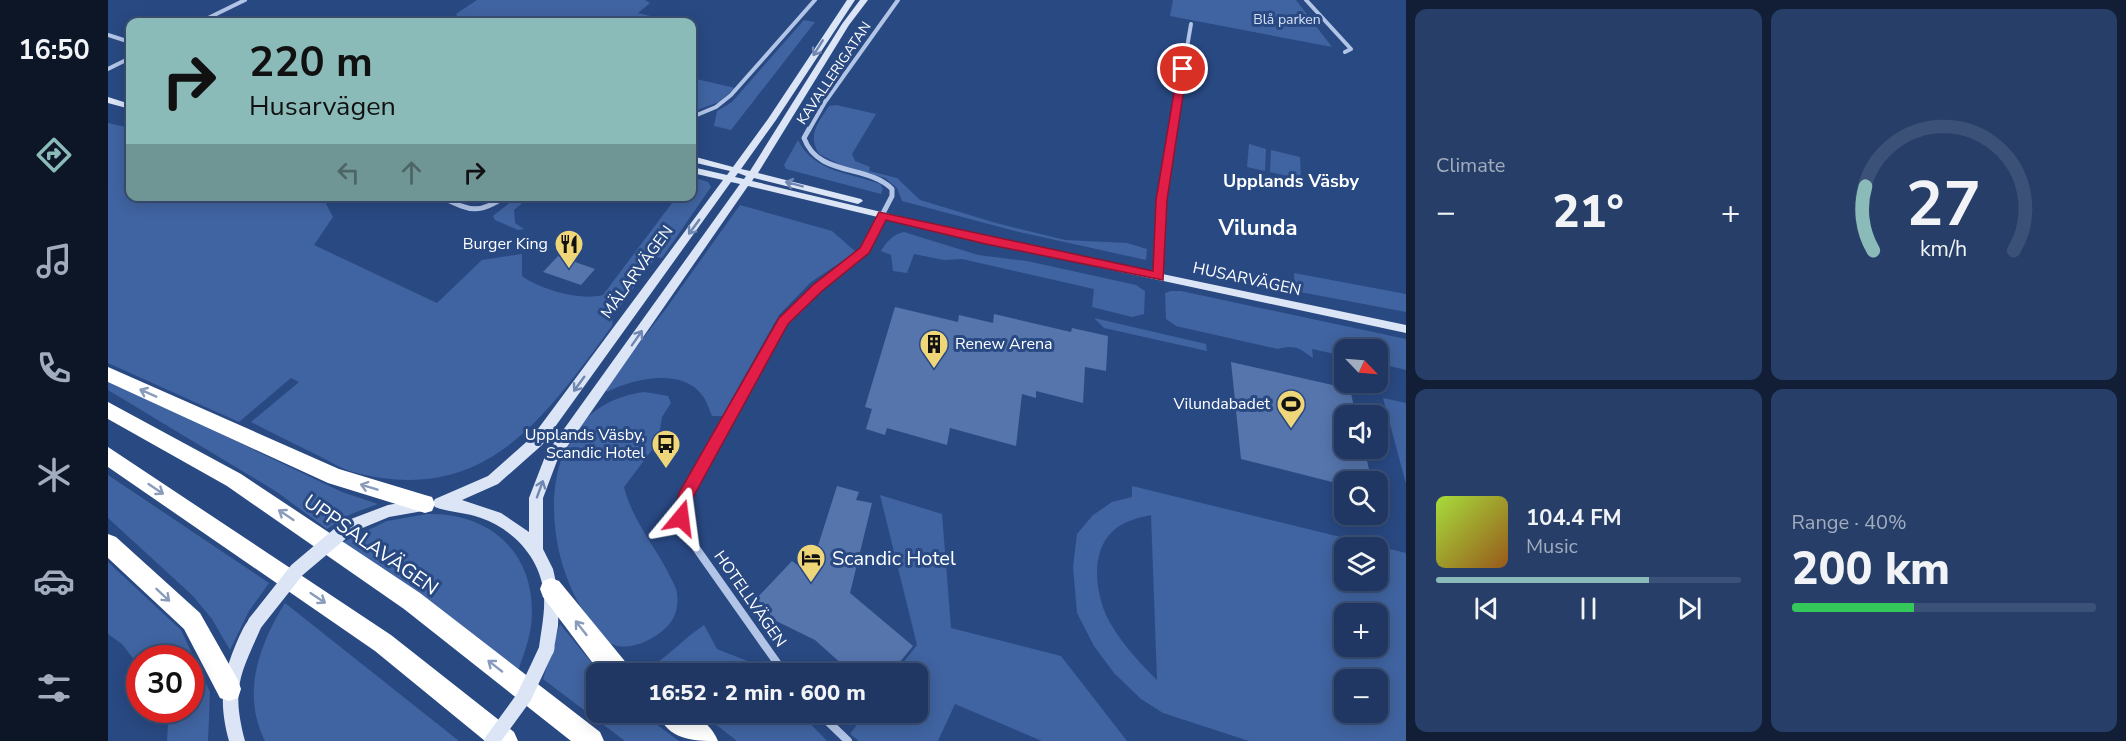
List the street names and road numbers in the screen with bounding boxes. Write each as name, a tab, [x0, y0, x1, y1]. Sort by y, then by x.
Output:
street label: KAVALLERIGATAN	[792, 18, 876, 128]
street label: MÄLARVÄGEN	[596, 221, 678, 323]
street label: HUSARVÄGEN	[1191, 257, 1303, 301]
street label: UPPSALAVÄGEN	[298, 488, 444, 602]
street label: HOTELLVÄGEN	[709, 546, 791, 652]

